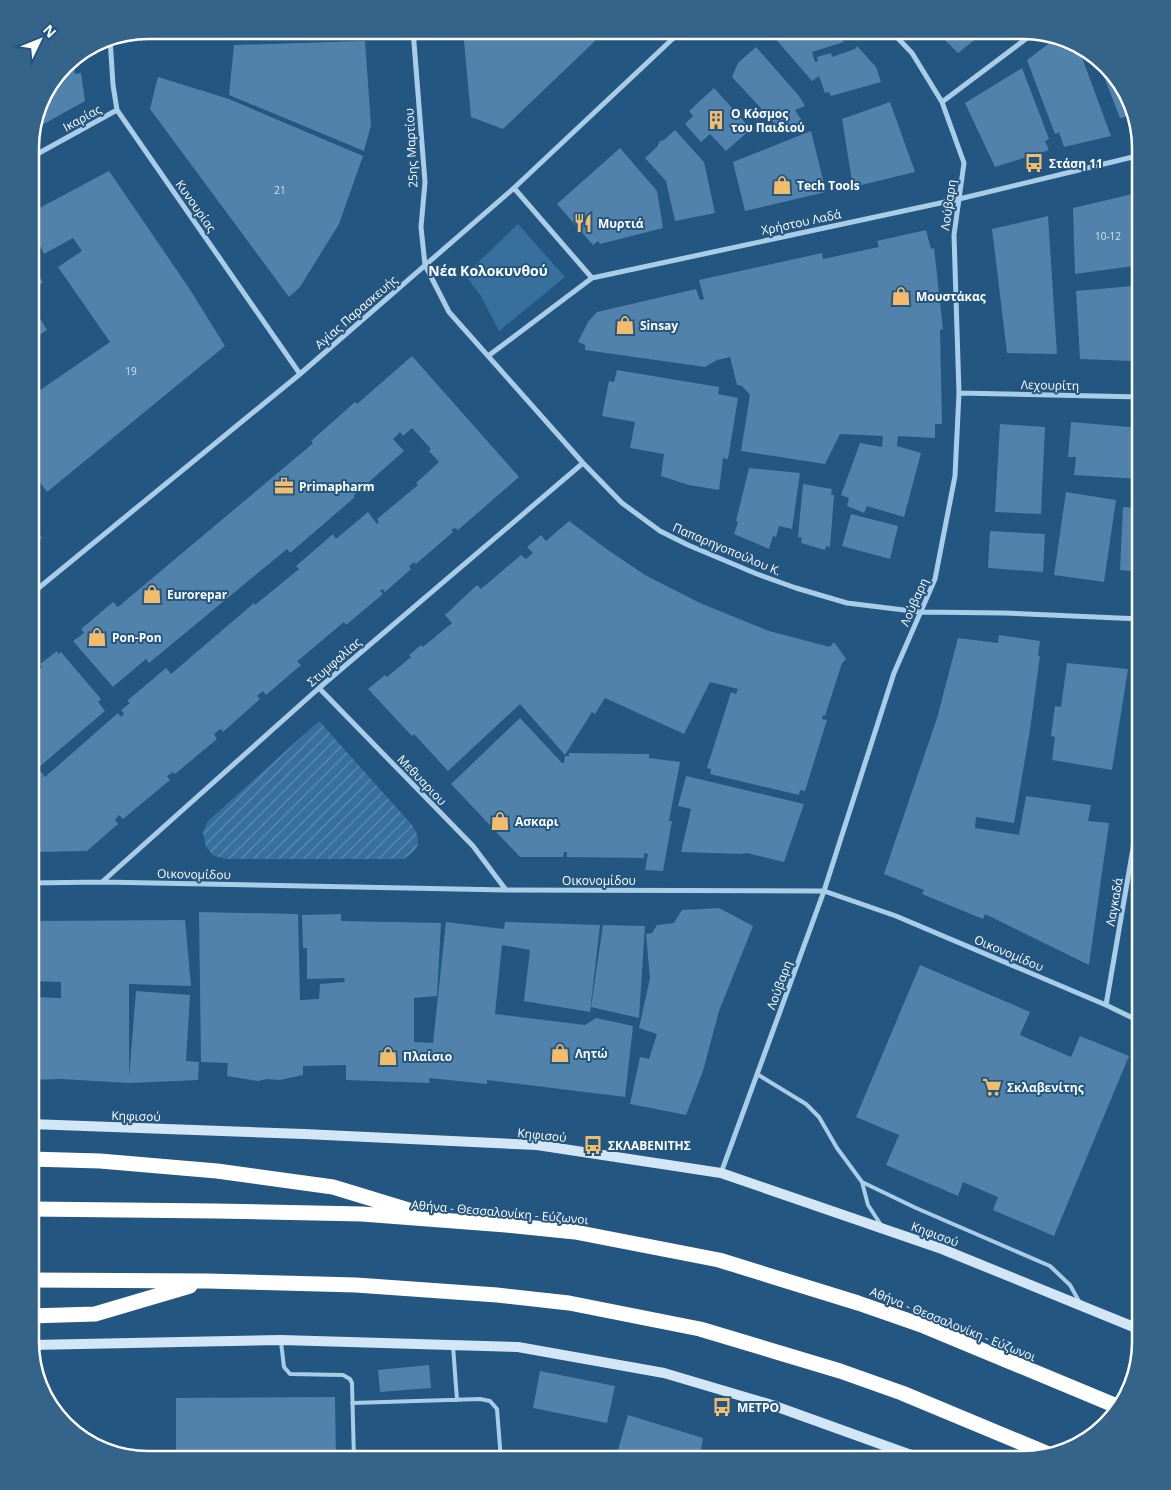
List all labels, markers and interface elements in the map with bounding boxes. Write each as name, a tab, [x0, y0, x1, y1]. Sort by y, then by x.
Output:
north arrow	[15, 15, 65, 65]
text: N	[39, 20, 61, 41]
street label: Ικαρίας	[60, 100, 104, 135]
place label: Ο Κόσμος του Παιδιού	[731, 105, 805, 136]
street label: 25ης Μαρτίου	[400, 108, 422, 188]
building icon: Ο Κόσμος του Παιδιού	[705, 109, 727, 131]
bus stop icon: Στάση 11	[1023, 152, 1045, 174]
place label: Στάση 11	[1049, 155, 1103, 172]
shop icon: Tech Tools	[771, 174, 793, 196]
street label: Κυνουρίας	[172, 177, 220, 236]
place label: Tech Tools	[797, 177, 860, 194]
street label: Λούβαρη	[936, 178, 960, 232]
house number: 21	[274, 183, 286, 197]
street label: Χρήστου Λαδά	[759, 205, 843, 239]
restaurant icon: Μυρτιά	[572, 212, 594, 234]
place label: Μυρτιά	[598, 215, 644, 232]
house number: 10-12	[1095, 229, 1121, 243]
district label: Νέα Κολοκυνθού	[428, 261, 548, 280]
street label: Αγίας Παρασκευής	[311, 271, 401, 353]
shop icon: Μουστάκας	[890, 285, 912, 307]
place label: Μουστάκας	[916, 288, 986, 305]
shop icon: Sinsay	[614, 314, 636, 336]
place label: Sinsay	[640, 317, 678, 334]
house number: 19	[125, 364, 137, 378]
street label: Λεχουρίτη	[1021, 376, 1079, 394]
office icon: Primapharm	[273, 475, 295, 497]
place label: Primapharm	[299, 478, 375, 495]
street label: Παπαρηγοπούλου Κ.	[670, 519, 784, 579]
street label: Λούβαρη	[896, 575, 932, 629]
shop icon: Eurorepar	[141, 583, 163, 605]
place label: Eurorepar	[167, 586, 228, 603]
shop icon: Pon-Pon	[86, 626, 108, 648]
place label: Pon-Pon	[112, 629, 162, 646]
street label: Στυμφαλίας	[303, 634, 365, 690]
street label: Μεθυαριου	[394, 751, 450, 809]
shop icon: Ασκαρι	[489, 810, 511, 832]
place label: Ασκαρι	[515, 813, 559, 830]
street label: Οικονομίδου	[157, 865, 231, 883]
street label: Οικονομίδου	[562, 872, 636, 889]
street label: Λαγκαδά	[1101, 876, 1127, 928]
street label: Οικονομίδου	[972, 931, 1046, 975]
street label: Λούβαρη	[762, 958, 796, 1012]
shop icon: Λητώ	[549, 1042, 571, 1064]
shop icon: Πλαίσιο	[377, 1045, 399, 1067]
place label: Λητώ	[575, 1045, 608, 1062]
place label: Πλαίσιο	[403, 1048, 452, 1065]
supermarket icon: Σκλαβενίτης	[981, 1076, 1003, 1098]
place label: Σκλαβενίτης	[1007, 1079, 1084, 1096]
street label: Κηφισού	[111, 1107, 161, 1125]
street label: Κηφισού	[517, 1124, 567, 1146]
bus stop icon: ΣΚΛΑΒΕΝΙΤΗΣ	[582, 1134, 604, 1156]
place label: ΣΚΛΑΒΕΝΙΤΗΣ	[608, 1137, 691, 1154]
street label: Αθήνα - Θεσσαλονίκη - Εύζωνοι	[411, 1196, 589, 1228]
street label: Κηφισού	[909, 1218, 961, 1250]
street label: Αθήνα - Θεσσαλονίκη - Εύζωνοι	[867, 1283, 1039, 1365]
bus stop icon: ΜΕΤΡΟ	[711, 1396, 733, 1418]
place label: ΜΕΤΡΟ	[737, 1399, 779, 1416]

